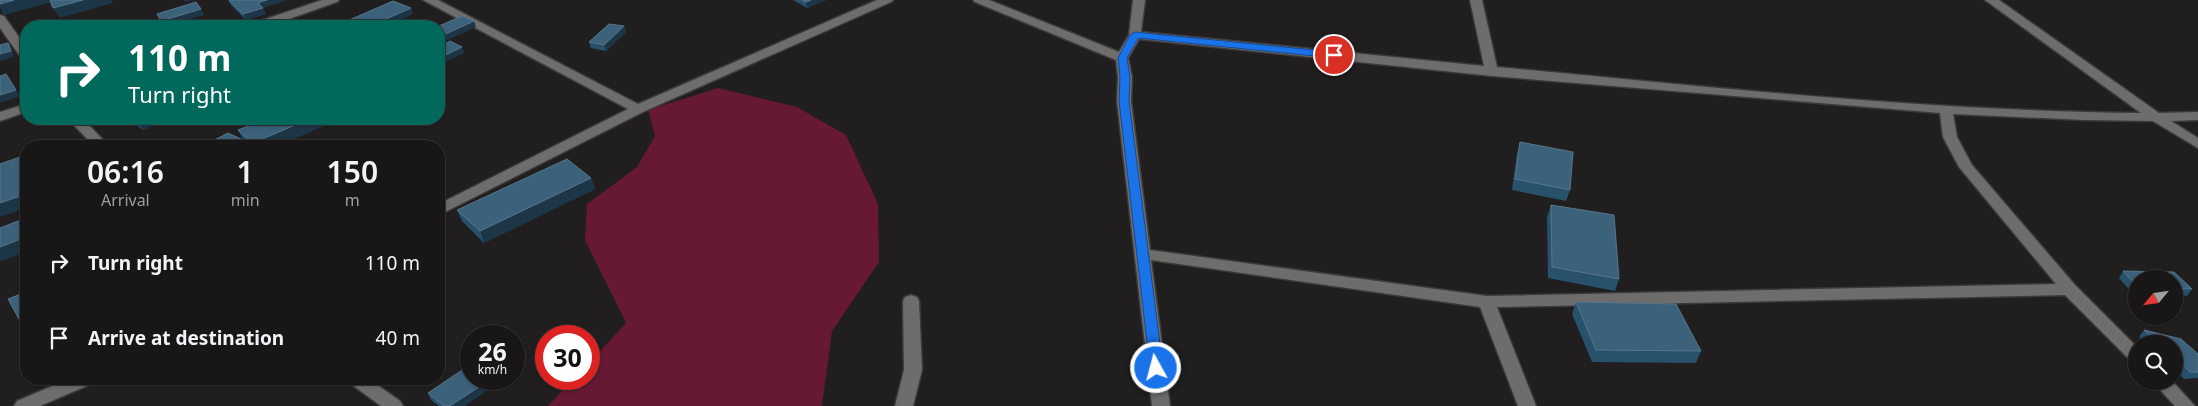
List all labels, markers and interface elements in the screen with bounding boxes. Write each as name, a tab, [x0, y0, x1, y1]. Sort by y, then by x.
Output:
text: 110 m	[128, 34, 231, 81]
pin	[1313, 34, 1355, 76]
icon: right	[45, 40, 110, 105]
icon: arrive	[1320, 41, 1348, 69]
text: Turn right	[128, 79, 231, 109]
text: 06:16	[87, 151, 164, 192]
text: 1	[237, 151, 254, 192]
text: 150	[327, 151, 378, 192]
text: Arrival	[101, 189, 150, 211]
text: min	[231, 189, 260, 211]
text: m	[345, 189, 360, 211]
icon: right	[45, 249, 73, 277]
text: Turn right	[88, 250, 183, 276]
text: 110 m	[365, 250, 420, 276]
north arrow	[2128, 270, 2182, 325]
map controls	[2128, 270, 2183, 390]
icon: arrive	[45, 324, 73, 352]
text: Arrive at destination	[88, 325, 284, 351]
text: 40 m	[376, 325, 420, 351]
speed limit sign: 30	[535, 325, 600, 390]
text: 26	[478, 334, 507, 368]
button: search	[2128, 335, 2183, 390]
position arrow	[1129, 341, 1181, 393]
text: km/h	[478, 361, 507, 378]

